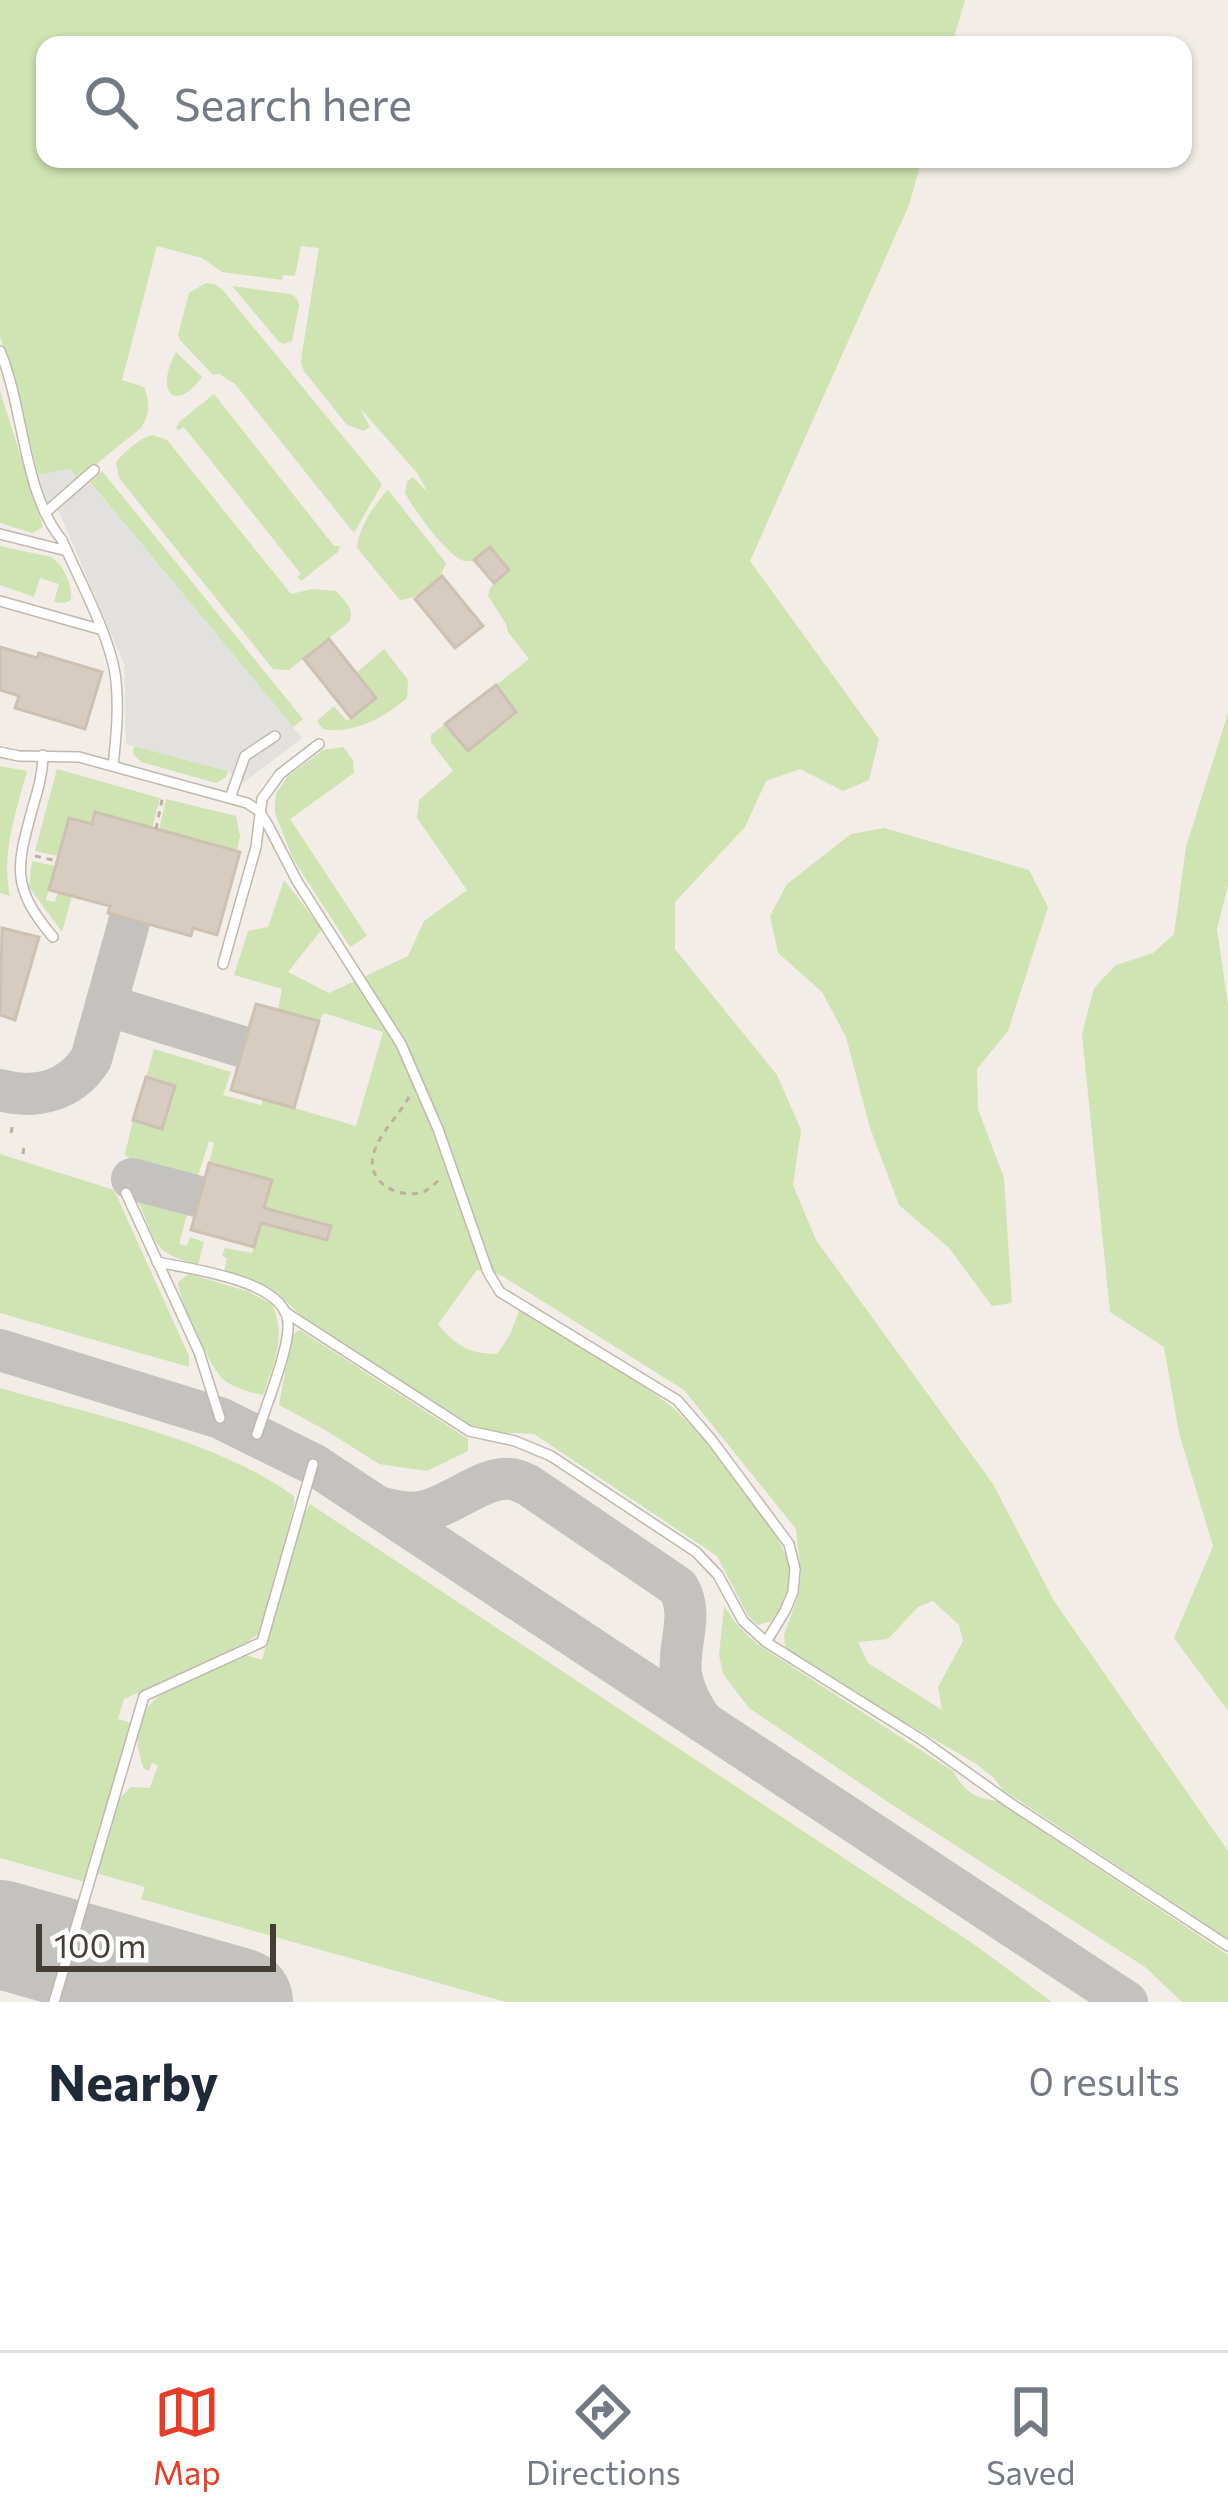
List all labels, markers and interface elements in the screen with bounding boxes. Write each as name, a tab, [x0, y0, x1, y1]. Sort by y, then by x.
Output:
search box	[36, 36, 1192, 168]
icon: search	[78, 69, 144, 135]
text: Search here	[174, 75, 412, 130]
scale bar	[36, 1918, 276, 1971]
text: 100 m	[54, 1924, 146, 1965]
text: Nearby	[48, 2049, 218, 2112]
text: 0 results	[1028, 2056, 1180, 2104]
tab: Map	[153, 2379, 221, 2492]
tab: Directions	[526, 2379, 681, 2492]
tab: Saved	[986, 2379, 1075, 2492]

